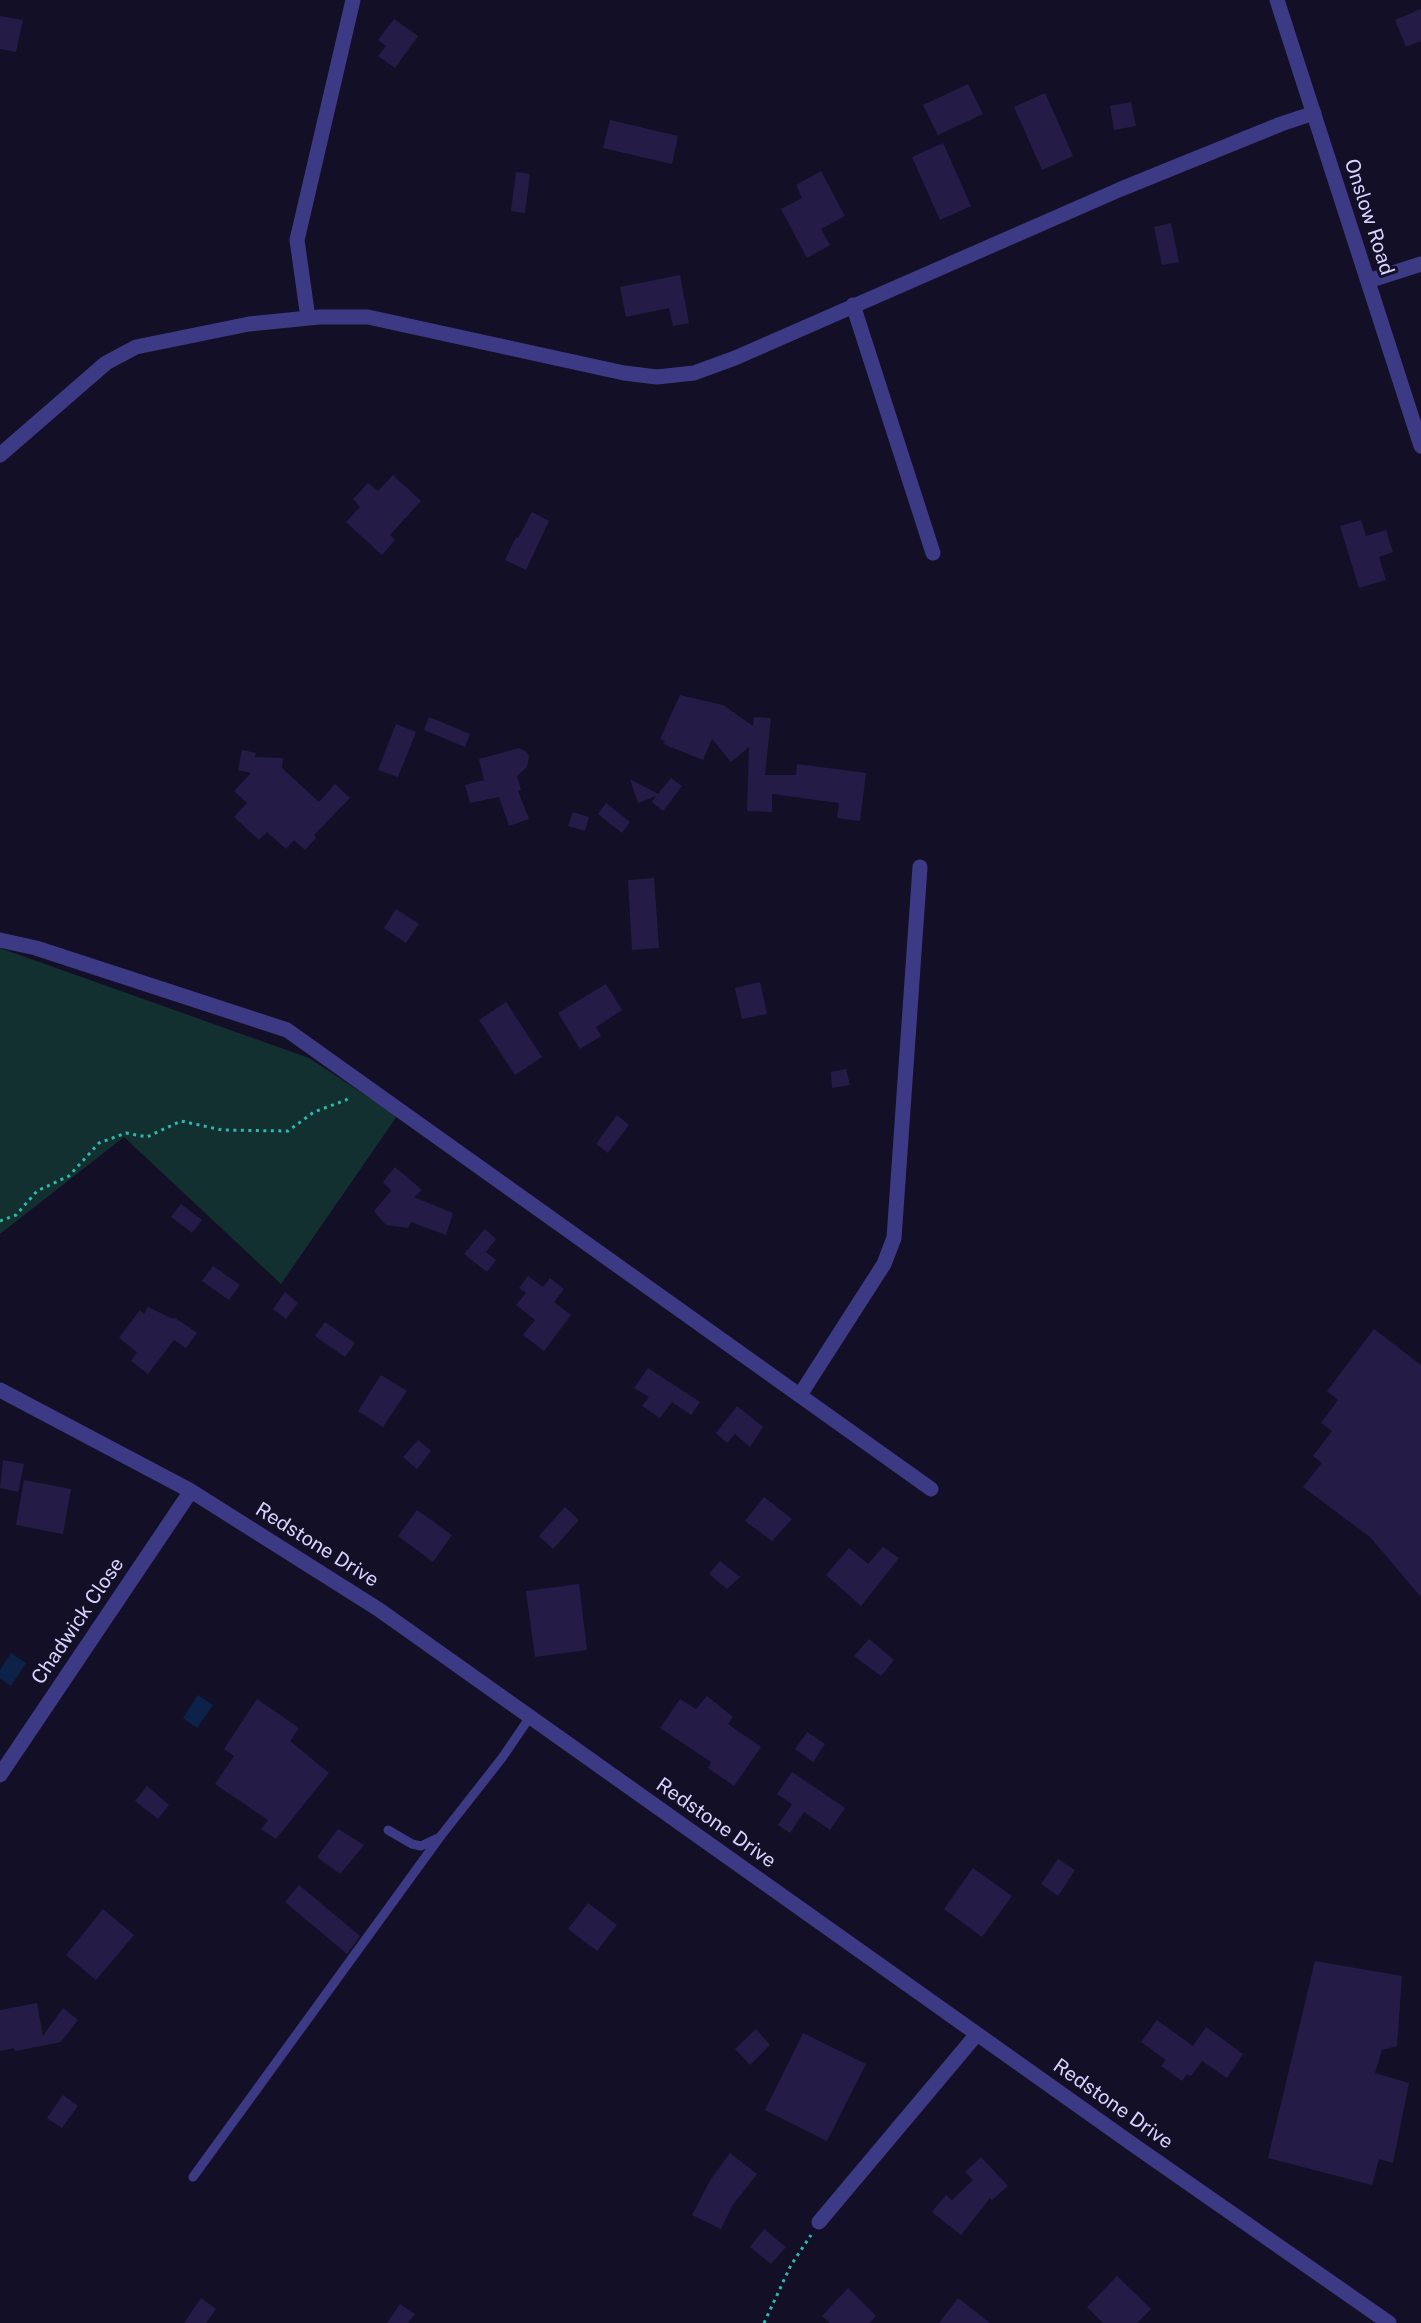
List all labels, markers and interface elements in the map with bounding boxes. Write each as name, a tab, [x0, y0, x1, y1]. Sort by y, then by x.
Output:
street label: Onslow Road	[1339, 156, 1399, 278]
street label: Redstone Drive	[251, 1498, 383, 1592]
street label: Chadwick Close	[27, 1553, 129, 1689]
street label: Redstone Drive	[651, 1773, 781, 1873]
street label: Redstone Drive	[1048, 2054, 1178, 2154]

